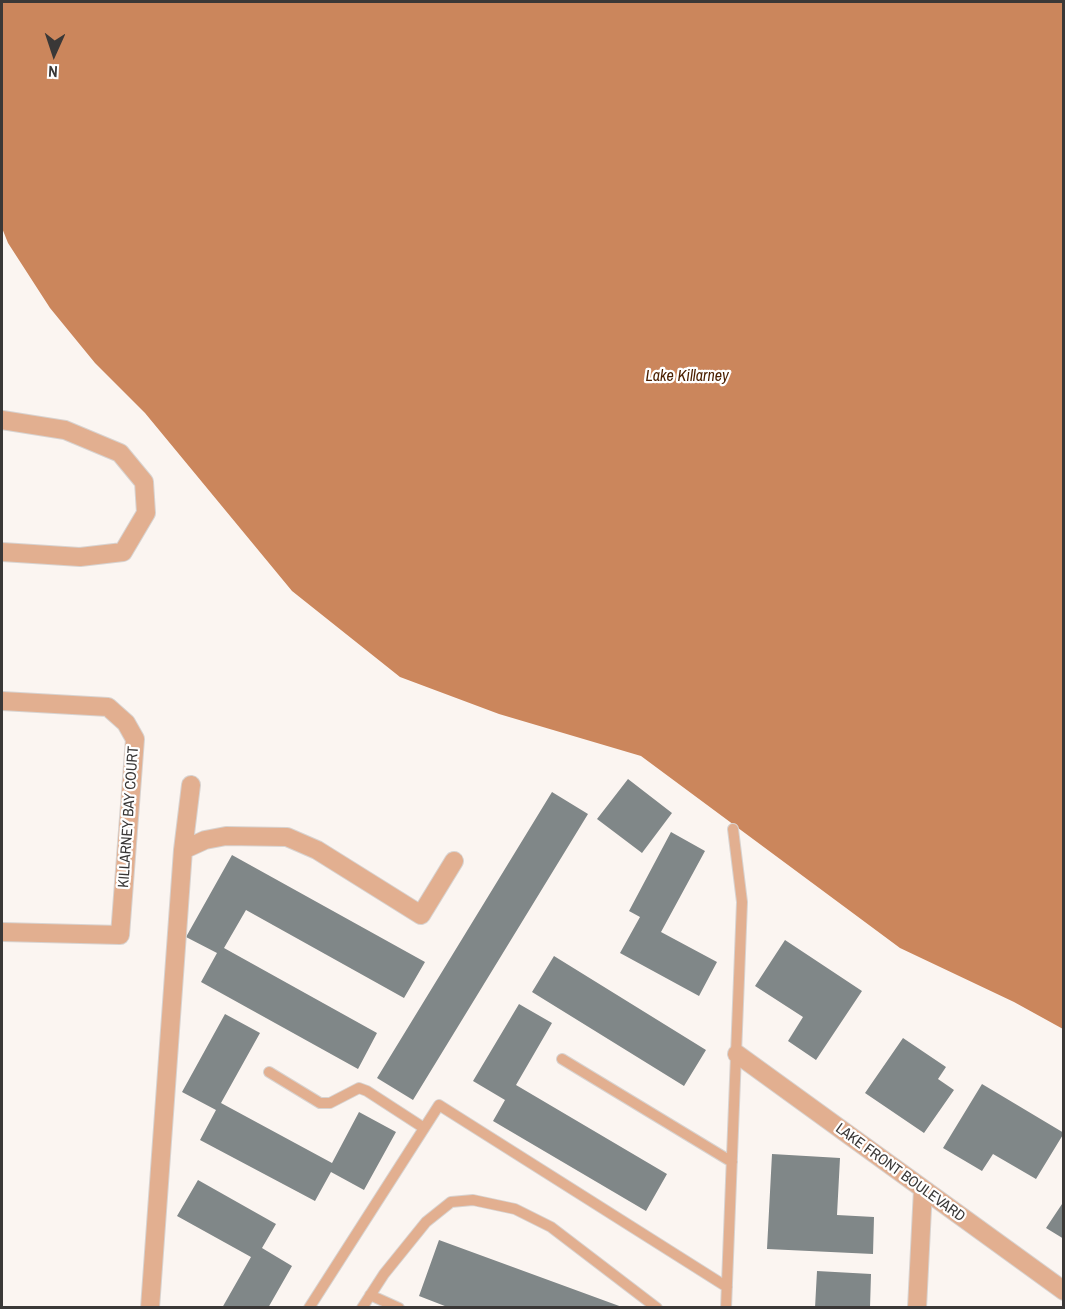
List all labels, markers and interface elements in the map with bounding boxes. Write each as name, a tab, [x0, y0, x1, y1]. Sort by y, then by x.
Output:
north arrow	[24, 24, 84, 84]
text: N	[48, 61, 58, 83]
water label: Lake Killarney	[645, 367, 729, 387]
street label: KILLARNEY BAY COURT	[115, 746, 143, 888]
street label: LAKE FRONT BOULEVARD	[832, 1120, 968, 1226]

